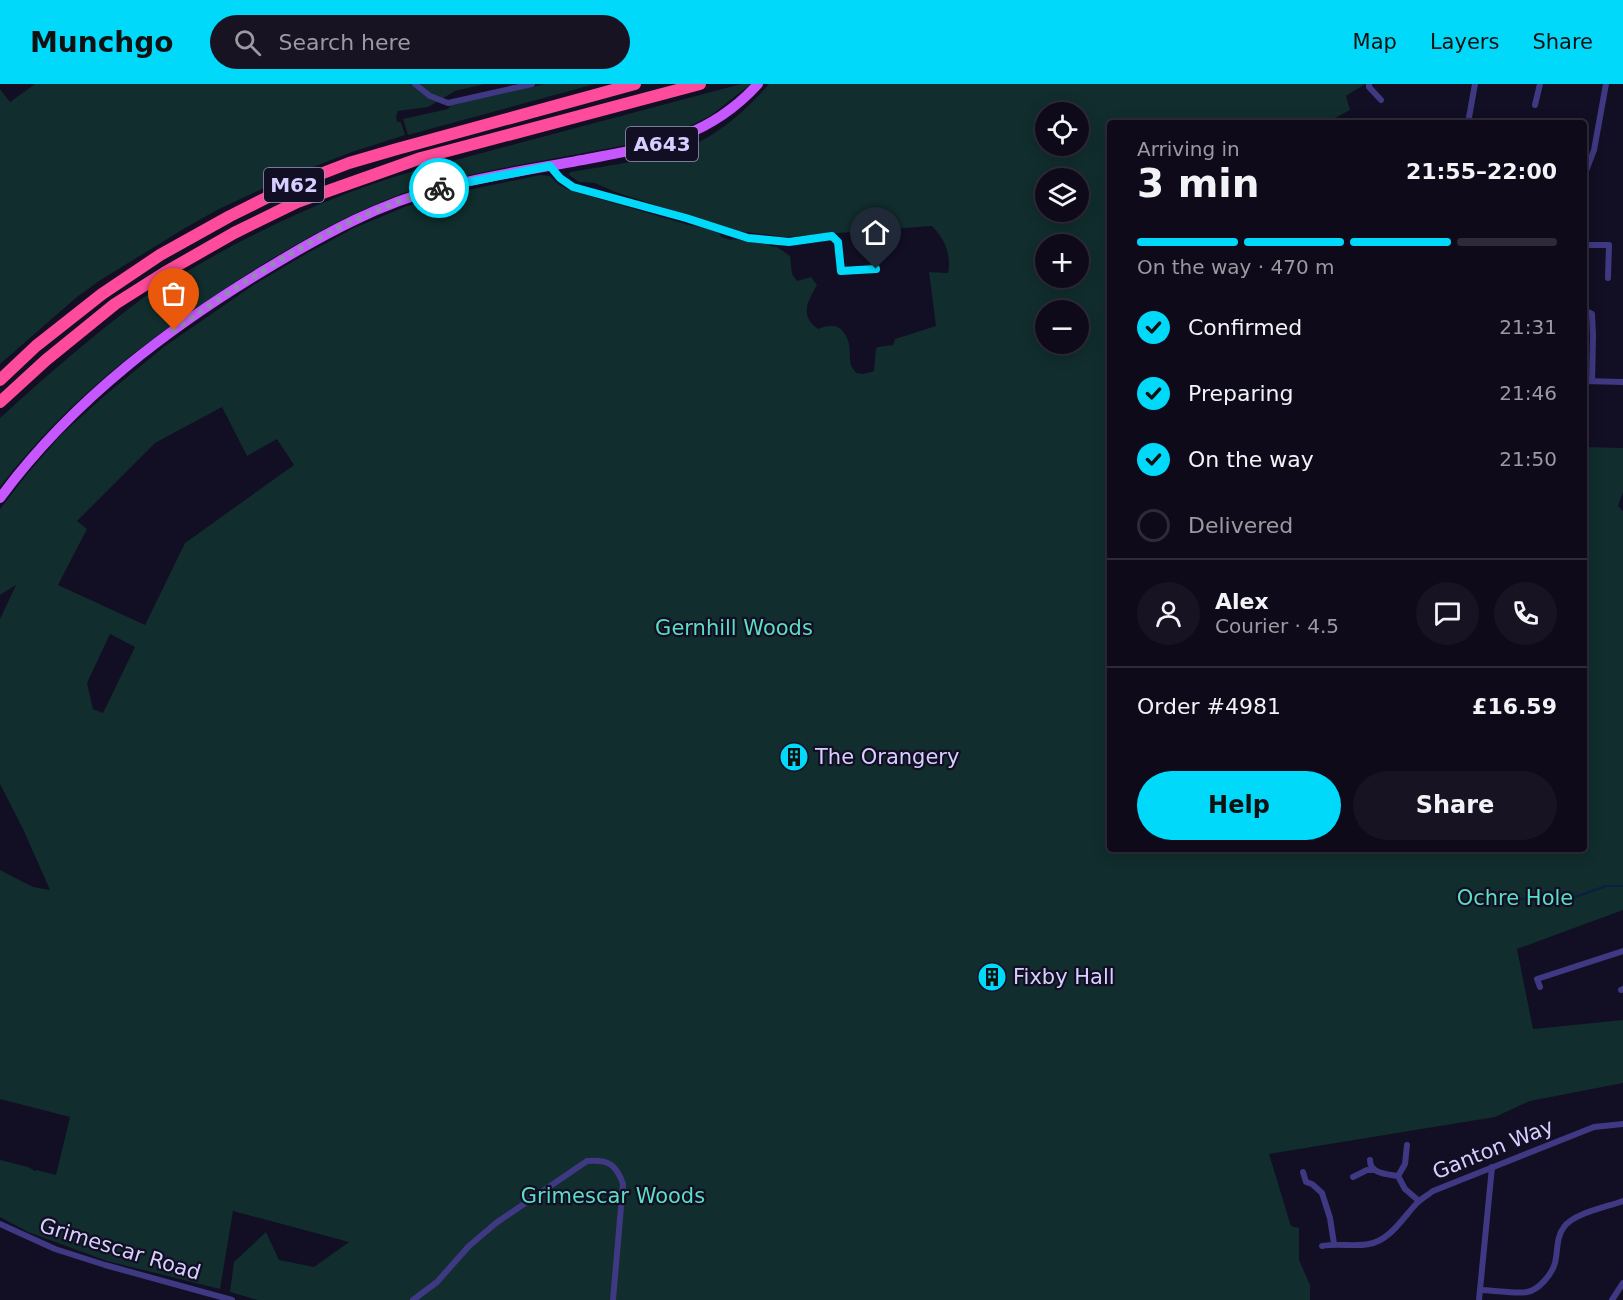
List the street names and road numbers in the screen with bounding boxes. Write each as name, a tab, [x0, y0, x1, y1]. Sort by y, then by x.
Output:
road number: A643	[626, 127, 698, 161]
road number: M62	[264, 168, 324, 202]
street label: Ganton Way	[1429, 1114, 1557, 1184]
street label: Grimescar Road	[36, 1213, 204, 1285]

